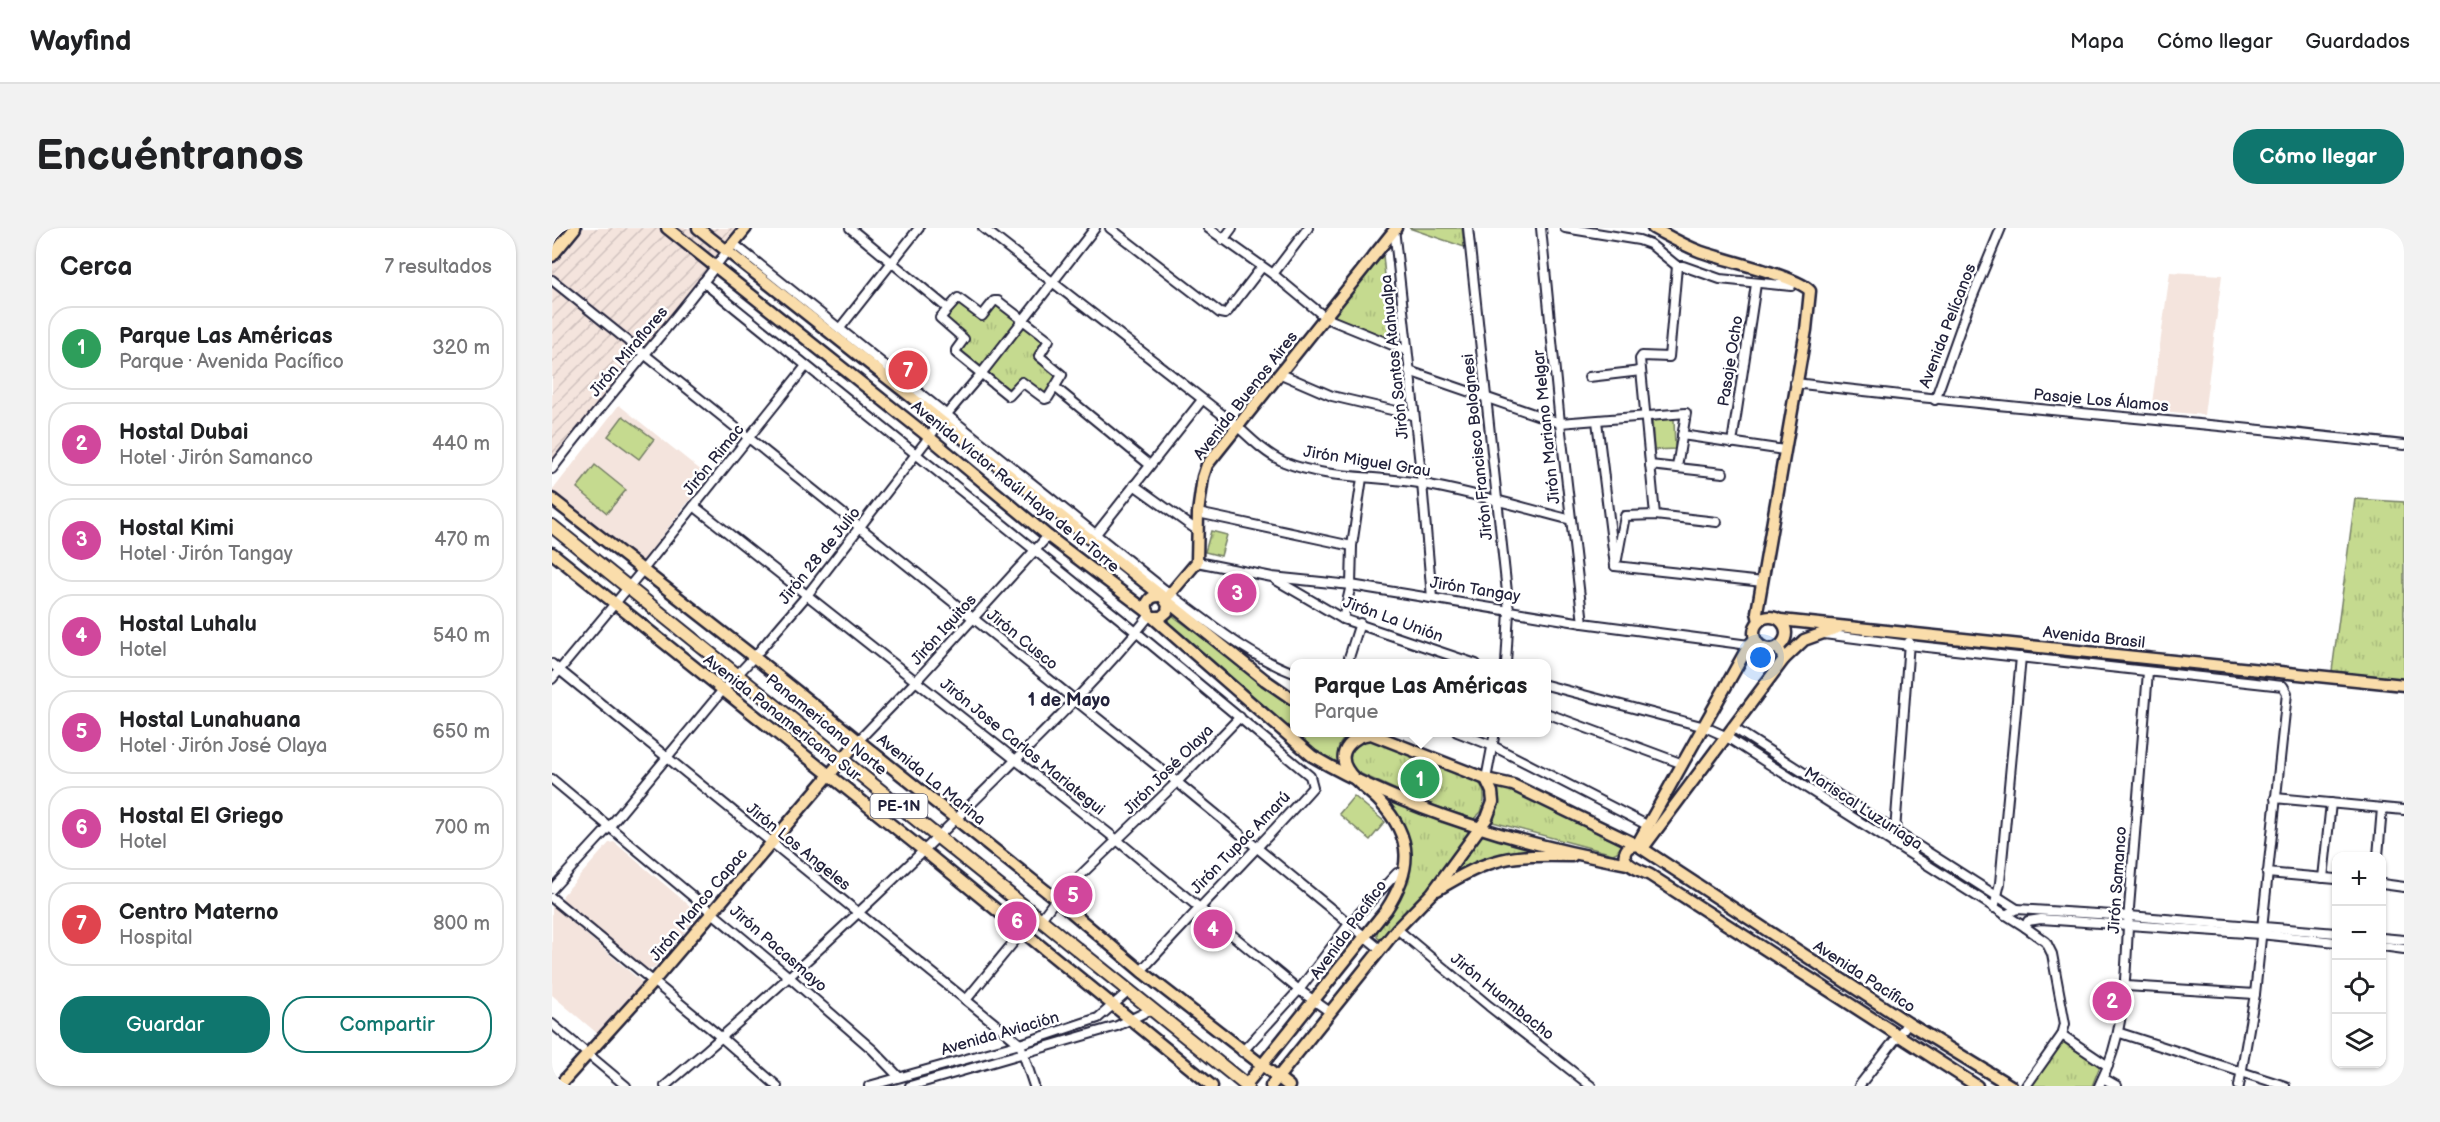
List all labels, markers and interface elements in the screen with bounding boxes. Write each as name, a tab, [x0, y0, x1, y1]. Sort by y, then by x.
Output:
text: Wayfind	[30, 25, 131, 58]
text: Mapa	[2070, 29, 2124, 54]
text: Cómo llegar	[2157, 29, 2272, 54]
text: Guardados	[2305, 29, 2410, 54]
button: Cómo llegar	[2233, 129, 2404, 184]
text: Encuéntranos	[36, 131, 304, 182]
text: Cerca	[60, 252, 132, 283]
text: 7 resultados	[384, 255, 492, 279]
street label: Avenida Pelícanos	[1916, 261, 1980, 391]
street label: Jirón Santos Atahualpa	[1377, 274, 1413, 440]
street label: Jirón Miraflores	[586, 303, 672, 401]
street label: Pasaje Ocho	[1714, 314, 1748, 408]
text: Parque Las Américas	[119, 323, 333, 350]
street label: Avenida Buenos Aires	[1190, 328, 1302, 464]
text: 1	[77, 336, 86, 360]
text: 320 m	[432, 336, 490, 360]
pin: 7	[888, 348, 928, 392]
street label: Jirón Mariano Melgar	[1529, 349, 1565, 505]
text: Parque · Avenida Pacífico	[119, 350, 344, 374]
street label: Jirón Francisco Bolognesi	[1459, 353, 1497, 541]
street label: Pasaje Los Álamos	[2033, 384, 2170, 416]
street label: Avenida Victor Raúl Haya de la Torre	[907, 397, 1123, 577]
text: Hostal Dubai	[119, 419, 248, 446]
street label: Jirón Rimac	[679, 421, 749, 499]
text: 2	[76, 432, 87, 456]
text: 440 m	[432, 432, 490, 456]
street label: Jirón Miguel Grau	[1302, 443, 1432, 481]
text: Hotel · Jirón Samanco	[119, 446, 313, 470]
street label: Jirón 28 de Julio	[775, 504, 865, 608]
text: Hostal Kimi	[119, 515, 234, 542]
text: 3	[76, 528, 87, 552]
text: 470 m	[434, 528, 490, 552]
text: Hotel · Jirón Tangay	[119, 542, 293, 566]
pin: 3	[1218, 570, 1256, 616]
street label: Jirón Tangay	[1428, 573, 1522, 607]
street label: Jirón Iquitos	[907, 591, 981, 669]
street label: Jirón La Unión	[1340, 593, 1446, 647]
street label: Jirón Cusco	[983, 606, 1061, 674]
text: Hostal Luhalu	[119, 611, 257, 638]
street label: Avenida Brasil	[2042, 623, 2146, 653]
text: 4	[76, 624, 87, 648]
text: 540 m	[433, 624, 490, 648]
text: Hotel	[119, 638, 167, 662]
your location	[1746, 643, 1775, 672]
street label: Avenida Panamericana Sur	[700, 651, 865, 785]
popup	[1290, 659, 1551, 737]
street label: Panamericana Norte	[762, 670, 891, 780]
text: Parque Las Américas	[1314, 673, 1527, 700]
street label: Jirón Jose Carlos Mariategui	[936, 675, 1108, 819]
district label: 1 de Mayo	[1028, 690, 1110, 711]
text: Parque	[1314, 700, 1378, 724]
text: Hostal Lunahuana	[119, 707, 301, 734]
text: 5	[76, 720, 87, 744]
text: 650 m	[433, 720, 490, 744]
street label: Jirón José Olaya	[1120, 721, 1218, 819]
street label: Avenida La Marina	[873, 730, 989, 830]
text: Hotel · Jirón José Olaya	[119, 734, 327, 758]
pin: 1	[1400, 756, 1440, 802]
street label: Mariscal Luzuriaga	[1800, 764, 1926, 854]
street label: Jirón Tupac Amarú	[1187, 788, 1295, 898]
road number: PE-1N	[870, 794, 928, 818]
street label: Jirón Los Angeles	[742, 799, 854, 895]
text: Hostal El Griego	[119, 803, 284, 830]
text: 6	[75, 816, 88, 840]
text: 700 m	[435, 816, 490, 840]
street label: Jirón Samanco	[2105, 826, 2131, 934]
text: Hotel	[119, 830, 167, 854]
street label: Jirón Manco Capac	[646, 845, 752, 965]
map controls	[2332, 852, 2386, 1068]
button: +	[2332, 852, 2386, 906]
pin: 5	[1054, 872, 1092, 918]
street label: Avenida Pacífico	[1307, 877, 1391, 983]
pin: 6	[998, 898, 1036, 944]
text: Centro Materno	[119, 899, 278, 926]
street label: Jirón Pacasmayo	[726, 902, 830, 996]
pin: 4	[1194, 906, 1232, 952]
button: −	[2332, 906, 2386, 960]
text: 7	[76, 912, 87, 936]
text: 800 m	[433, 912, 490, 936]
text: Hospital	[119, 926, 192, 950]
street label: Avenida Pacífico	[1809, 937, 1919, 1017]
street label: Jirón Huambacho	[1446, 949, 1558, 1045]
button: locate	[2332, 960, 2386, 1014]
pin: 2	[2092, 978, 2132, 1024]
button: Guardar	[60, 996, 270, 1053]
button: Compartir	[282, 996, 492, 1053]
street label: Avenida Aviación	[939, 1008, 1061, 1060]
button: layers	[2332, 1014, 2386, 1068]

